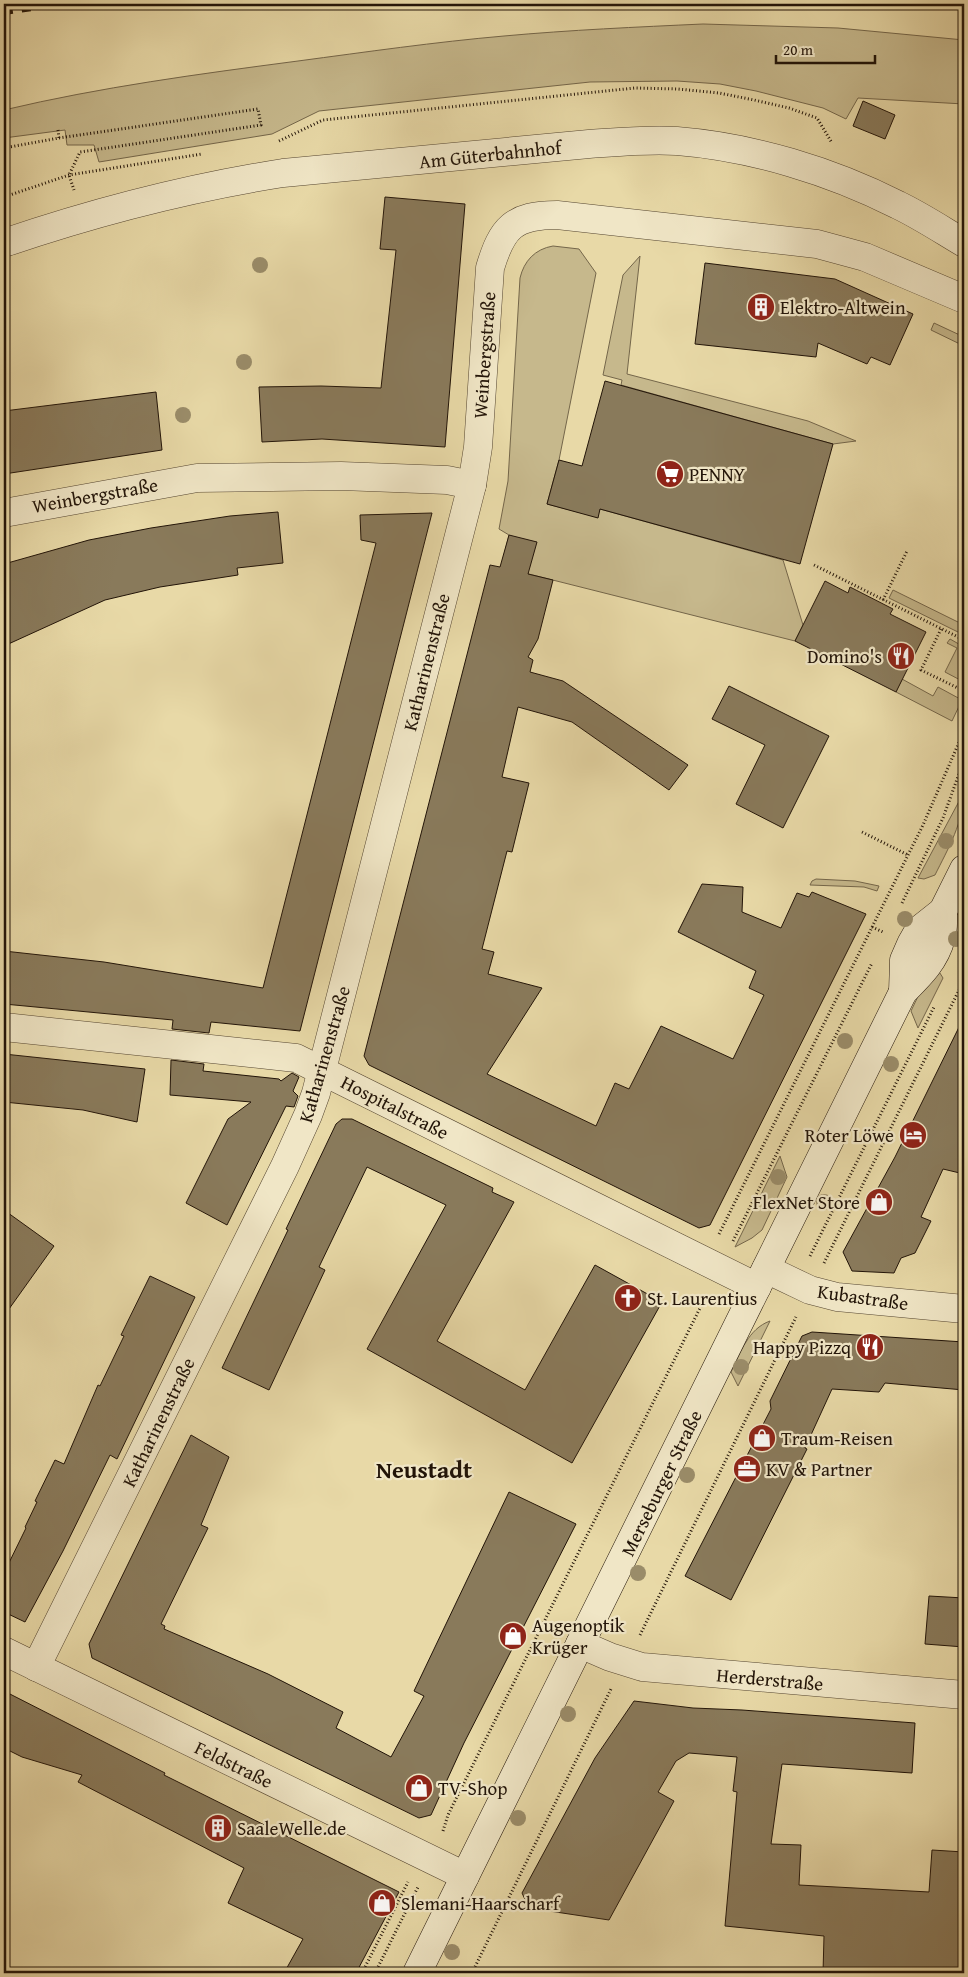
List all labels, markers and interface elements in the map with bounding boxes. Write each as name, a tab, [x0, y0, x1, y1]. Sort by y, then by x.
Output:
scale bar	[776, 32, 874, 64]
text: 20 m	[783, 39, 814, 60]
street label: Am Güterbahnhof	[418, 132, 564, 175]
street label: Weinbergstraße	[466, 290, 502, 419]
building icon: Elektro-Altwein	[746, 292, 776, 322]
place label: Elektro-Altwein	[780, 293, 906, 321]
supermarket icon: PENNY	[655, 459, 685, 489]
place label: PENNY	[689, 460, 746, 488]
street label: Weinbergstraße	[30, 470, 160, 520]
street label: Katharinenstraße	[395, 590, 457, 734]
restaurant icon: Domino's	[886, 641, 916, 671]
place label: Domino's	[807, 642, 882, 670]
street label: Katharinenstraße	[291, 982, 357, 1126]
street label: Hospitalstraße	[336, 1068, 454, 1146]
hotel icon: Roter Löwe	[898, 1120, 928, 1150]
place label: Roter Löwe	[805, 1121, 894, 1149]
shop icon: FlexNet Store	[864, 1187, 894, 1217]
place label: FlexNet Store	[753, 1188, 860, 1216]
street label: Kubastraße	[816, 1277, 910, 1317]
church icon: St. Laurentius	[613, 1283, 643, 1313]
place label: St. Laurentius	[647, 1284, 757, 1312]
restaurant icon: Happy Pizzq	[855, 1332, 885, 1362]
place label: Happy Pizzq	[753, 1333, 851, 1361]
street label: Katharinenstraße	[115, 1352, 202, 1491]
street label: Merseburger Straße	[613, 1405, 709, 1561]
shop icon: Traum-Reisen	[747, 1423, 777, 1453]
place label: Traum-Reisen	[781, 1424, 893, 1452]
district label: Neustadt	[376, 1452, 472, 1487]
office icon: KV & Partner	[732, 1454, 762, 1484]
place label: KV & Partner	[766, 1455, 872, 1483]
place label: Augenoptik Krüger	[532, 1611, 625, 1661]
shop icon: Augenoptik Krüger	[498, 1621, 528, 1651]
street label: Herderstraße	[715, 1660, 825, 1698]
street label: Feldstraße	[190, 1733, 278, 1795]
shop icon: TV-Shop	[404, 1773, 434, 1803]
place label: TV-Shop	[438, 1774, 508, 1802]
building icon: SaaleWelle.de	[203, 1813, 233, 1843]
place label: SaaleWelle.de	[237, 1814, 346, 1842]
shop icon: Slemani-Haarscharf	[367, 1888, 397, 1918]
place label: Slemani-Haarscharf	[401, 1889, 561, 1917]

